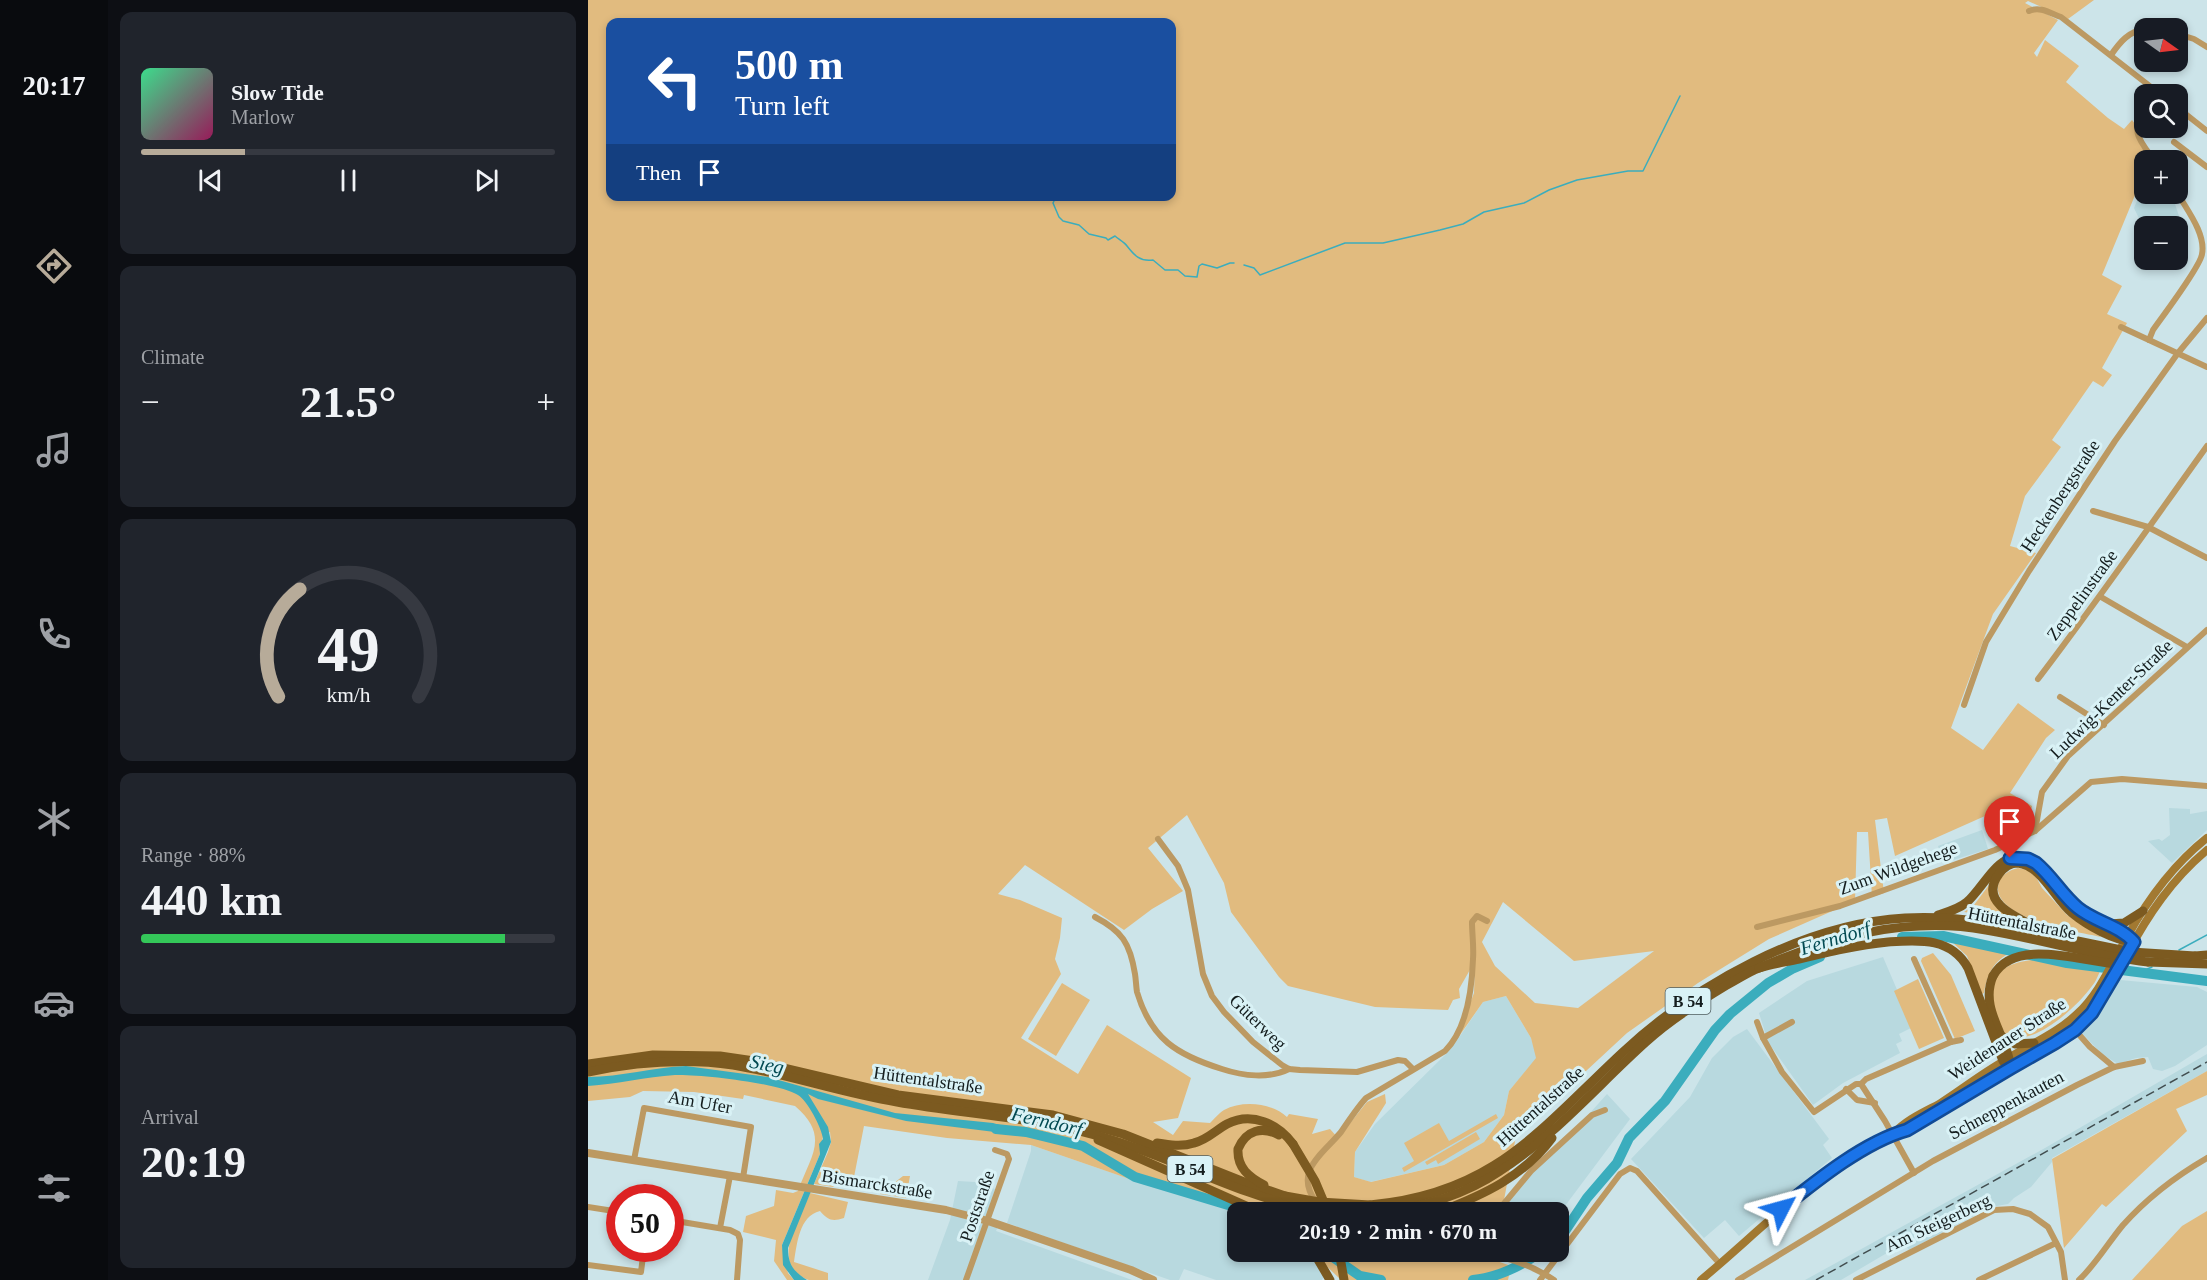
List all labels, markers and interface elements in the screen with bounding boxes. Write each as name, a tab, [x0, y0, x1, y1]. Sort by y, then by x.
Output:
north arrow	[2134, 18, 2188, 72]
map controls	[2134, 18, 2188, 270]
icon: left	[636, 42, 714, 120]
text: 500 m	[735, 42, 844, 88]
text: 20:17	[23, 71, 86, 101]
text: Slow Tide	[231, 80, 324, 105]
button: search	[2134, 84, 2188, 138]
text: Turn left	[735, 91, 829, 121]
text: Marlow	[231, 106, 294, 128]
button: +	[2134, 150, 2188, 204]
icon: arrive	[693, 156, 726, 189]
text: Then	[636, 160, 681, 185]
icon: previous	[194, 164, 227, 197]
icon: pause	[332, 164, 365, 197]
icon: next	[470, 164, 503, 197]
button: −	[2134, 216, 2188, 270]
icon: directions	[33, 245, 75, 287]
text: Climate	[141, 346, 204, 368]
text: 21.5°	[300, 377, 396, 427]
text: −	[141, 384, 160, 420]
text: +	[536, 384, 555, 420]
icon: music	[33, 429, 75, 471]
street label: Heckenbergstraße	[2016, 436, 2104, 556]
street label: Zeppelinstraße	[2042, 546, 2122, 644]
icon: phone	[33, 613, 75, 655]
text: 49	[317, 615, 379, 684]
street label: Ludwig-Kenter-Straße	[2046, 635, 2176, 763]
text: km/h	[326, 683, 370, 707]
pin	[1984, 796, 2035, 858]
icon: climate	[33, 798, 75, 840]
icon: arrive	[1993, 805, 2026, 838]
street label: Zum Wildgehege	[1836, 837, 1960, 899]
text: Range · 88%	[141, 844, 245, 866]
text: 440 km	[141, 875, 282, 925]
street label: Hüttentalstraße	[1966, 903, 2078, 943]
water label: Ferndorf	[1796, 916, 1875, 960]
icon: car	[33, 982, 75, 1024]
road number: B 54	[1666, 988, 1710, 1014]
street label: Güterweg	[1226, 990, 1290, 1054]
street label: Weidenauer Straße	[1945, 994, 2069, 1084]
water label: Sieg	[748, 1050, 786, 1079]
street label: Hüttentalstraße	[872, 1062, 984, 1098]
street label: Hüttentalstraße	[1492, 1062, 1588, 1150]
street label: Schneppenkauten	[1945, 1066, 2067, 1144]
street label: Am Ufer	[667, 1087, 733, 1117]
water label: Ferndorf	[1008, 1102, 1087, 1141]
text: Arrival	[141, 1106, 199, 1128]
text: 20:19	[141, 1137, 246, 1187]
road number: B 54	[1168, 1156, 1212, 1182]
street label: Bismarckstraße	[820, 1165, 934, 1203]
icon: filters	[33, 1167, 75, 1209]
street label: Poststraße	[955, 1168, 999, 1244]
position arrow	[1749, 1177, 1813, 1241]
speed limit sign: 50	[606, 1184, 684, 1262]
street label: Am Steigerberg	[1882, 1190, 1994, 1256]
text: 20:19 · 2 min · 670 m	[1299, 1219, 1497, 1244]

